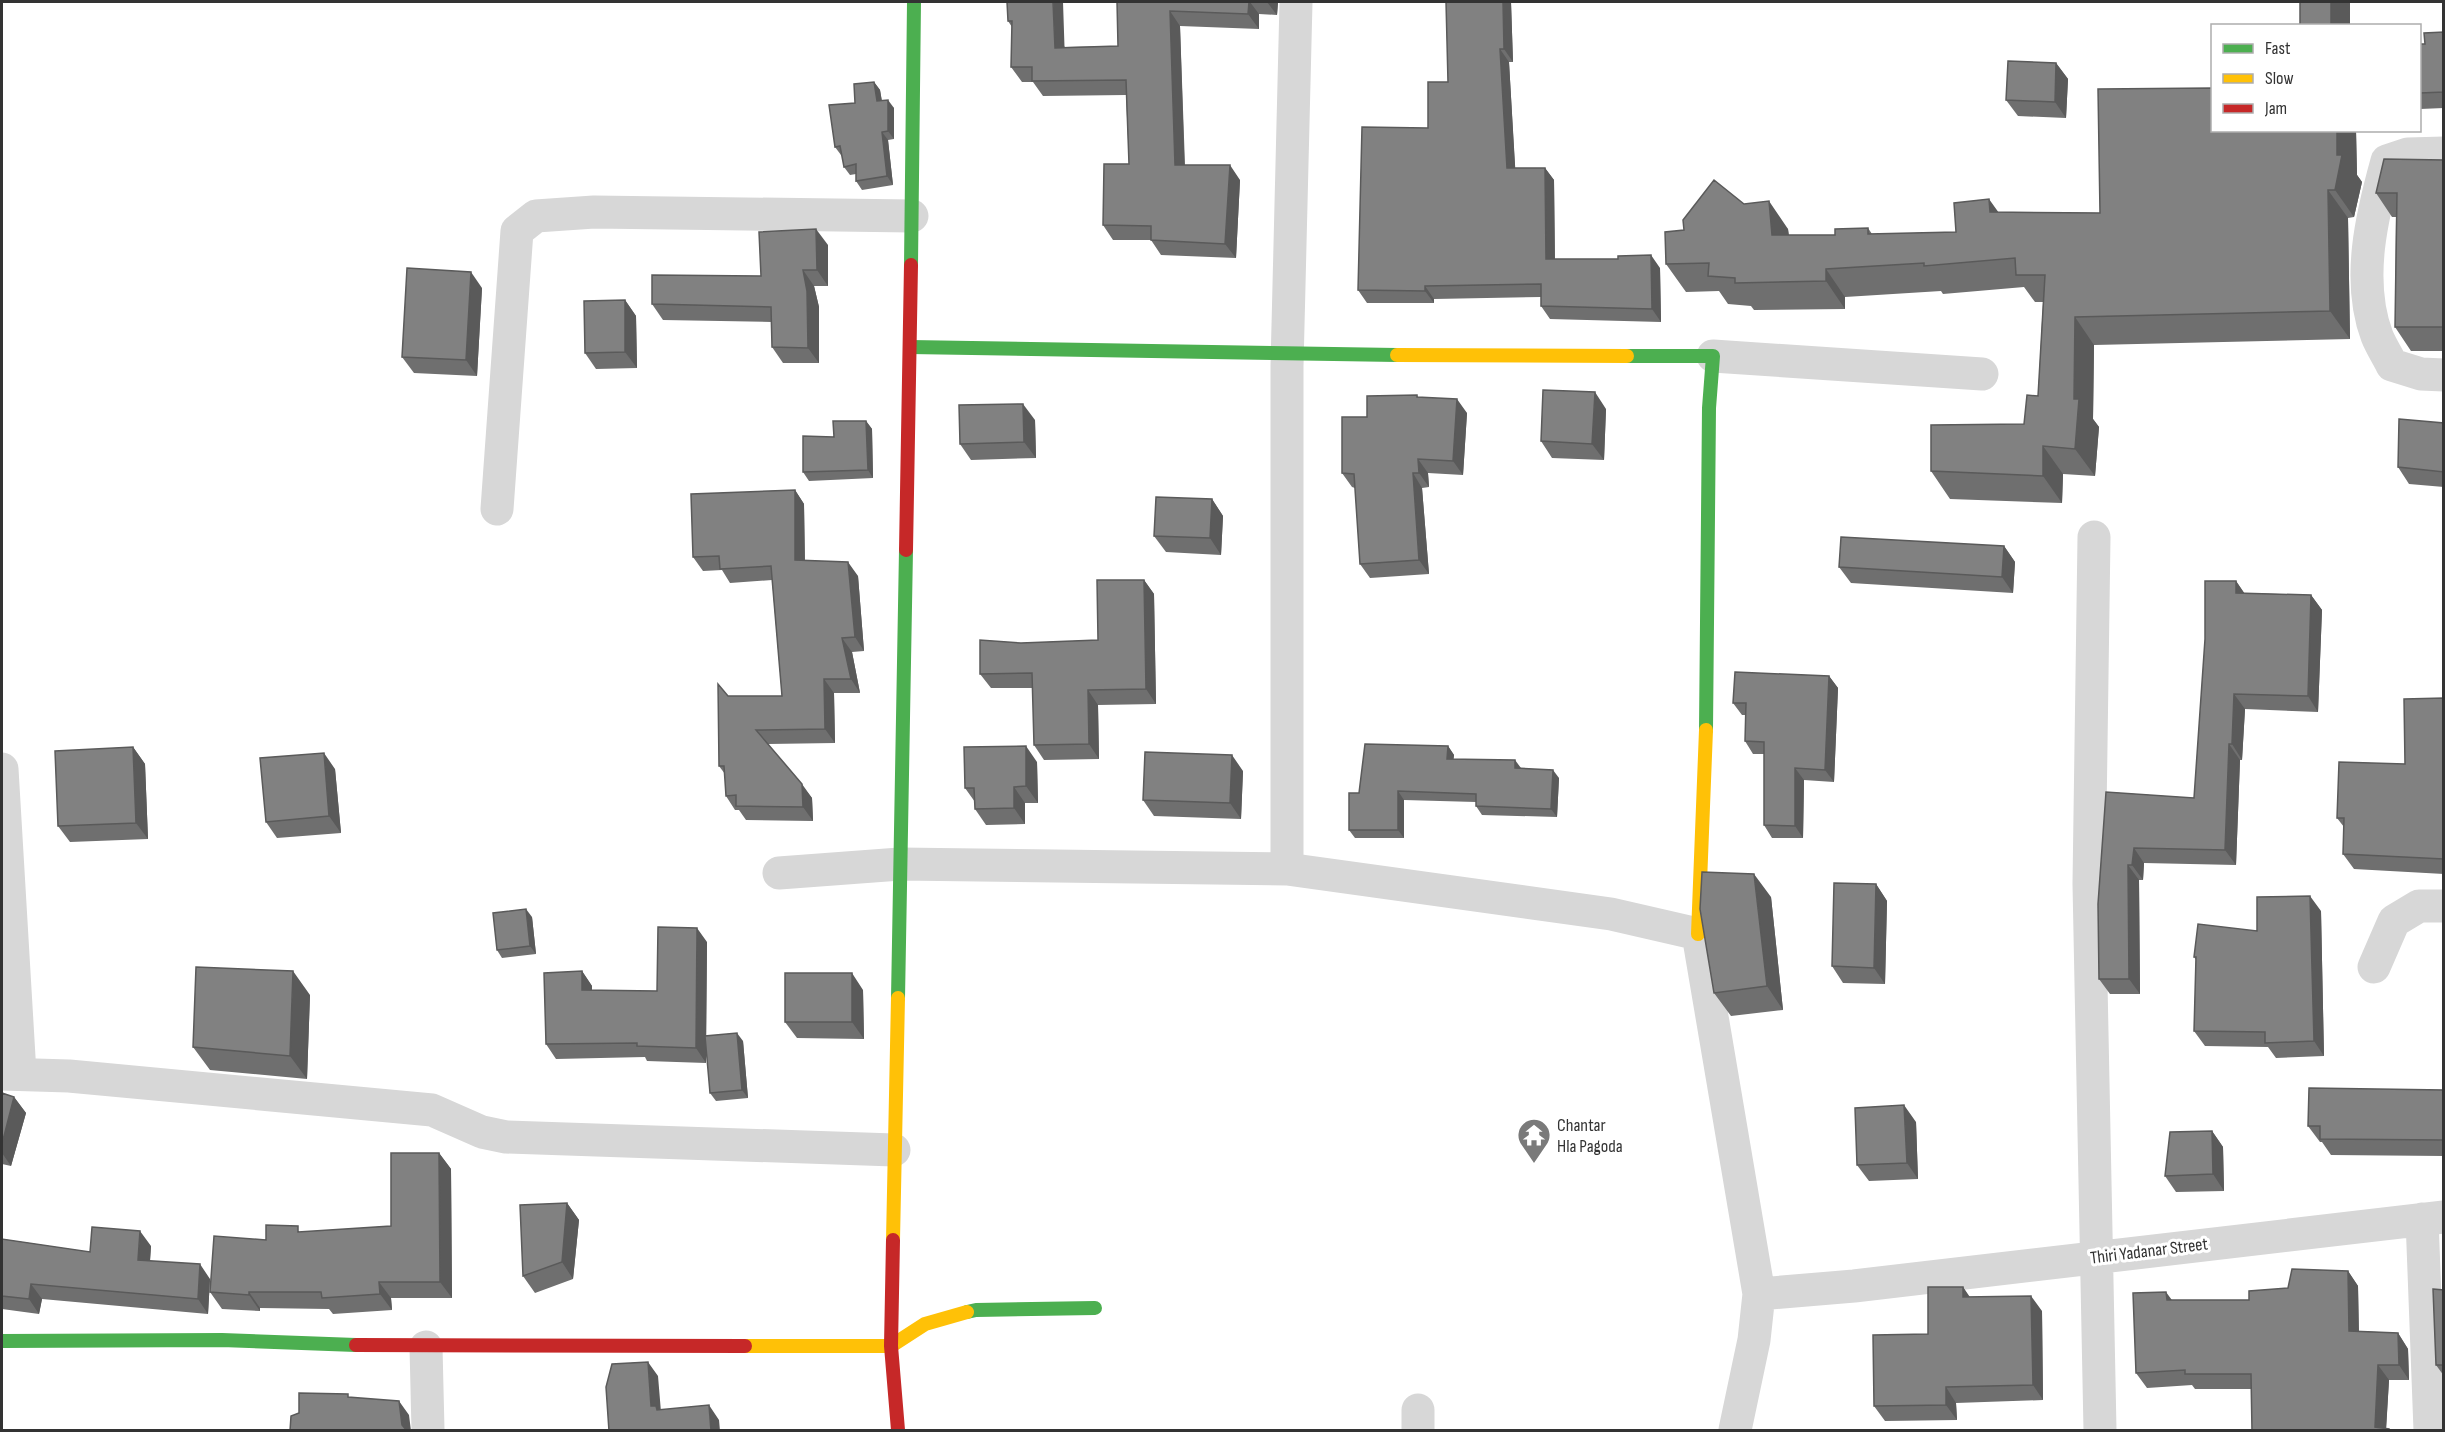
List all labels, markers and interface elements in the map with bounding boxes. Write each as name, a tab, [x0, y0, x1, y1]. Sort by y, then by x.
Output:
legend	[2211, 24, 2421, 132]
text: Fast	[2265, 38, 2291, 59]
text: Slow	[2265, 68, 2294, 89]
text: Jam	[2264, 98, 2287, 119]
place label: Chantar Hla Pagoda	[1557, 1115, 1623, 1157]
temple icon: Chantar Hla Pagoda	[1516, 1117, 1552, 1164]
street label: Thiri Yadanar Street	[2089, 1233, 2209, 1269]

